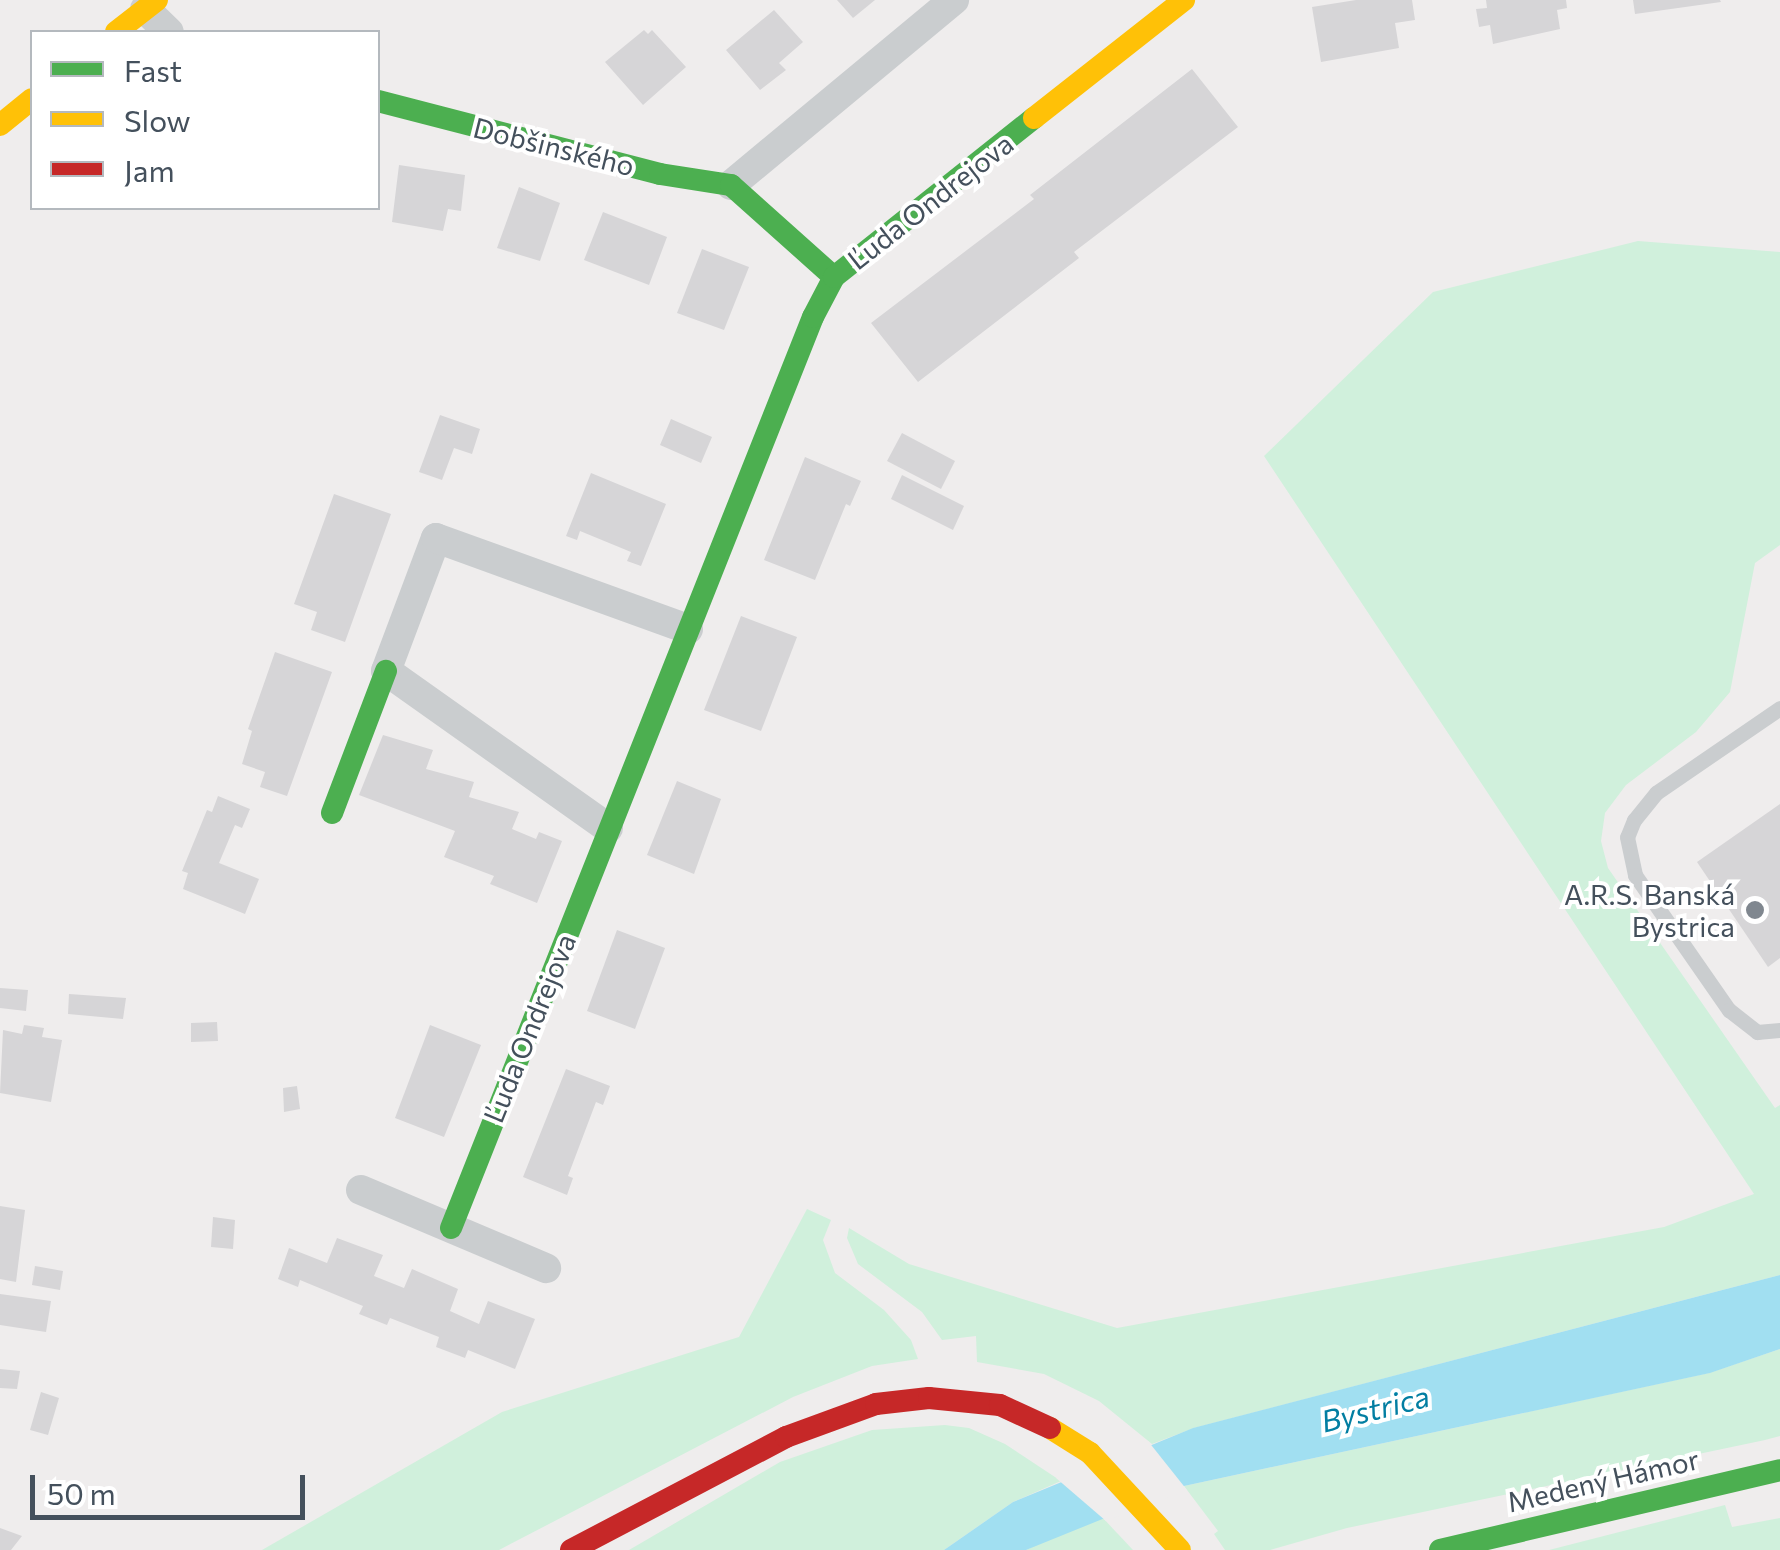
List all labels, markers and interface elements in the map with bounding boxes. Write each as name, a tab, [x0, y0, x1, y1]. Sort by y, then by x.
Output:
legend	[30, 30, 380, 210]
text: Fast	[124, 51, 182, 88]
text: Slow	[124, 101, 191, 138]
street label: Dobšinského	[470, 110, 638, 182]
street label: Ľuda Ondrejova	[841, 126, 1019, 276]
text: Jam	[124, 151, 175, 188]
place label: A.R.S. Banská Bystrica	[1564, 877, 1735, 943]
marker: A.R.S. Banská Bystrica	[1744, 899, 1766, 921]
street label: Ľuda Ondrejova	[476, 929, 582, 1127]
water label: Bystrica	[1317, 1377, 1433, 1439]
street label: Medený Hámor	[1504, 1442, 1702, 1518]
scale bar	[35, 1455, 310, 1517]
text: 50 m	[47, 1474, 116, 1511]

